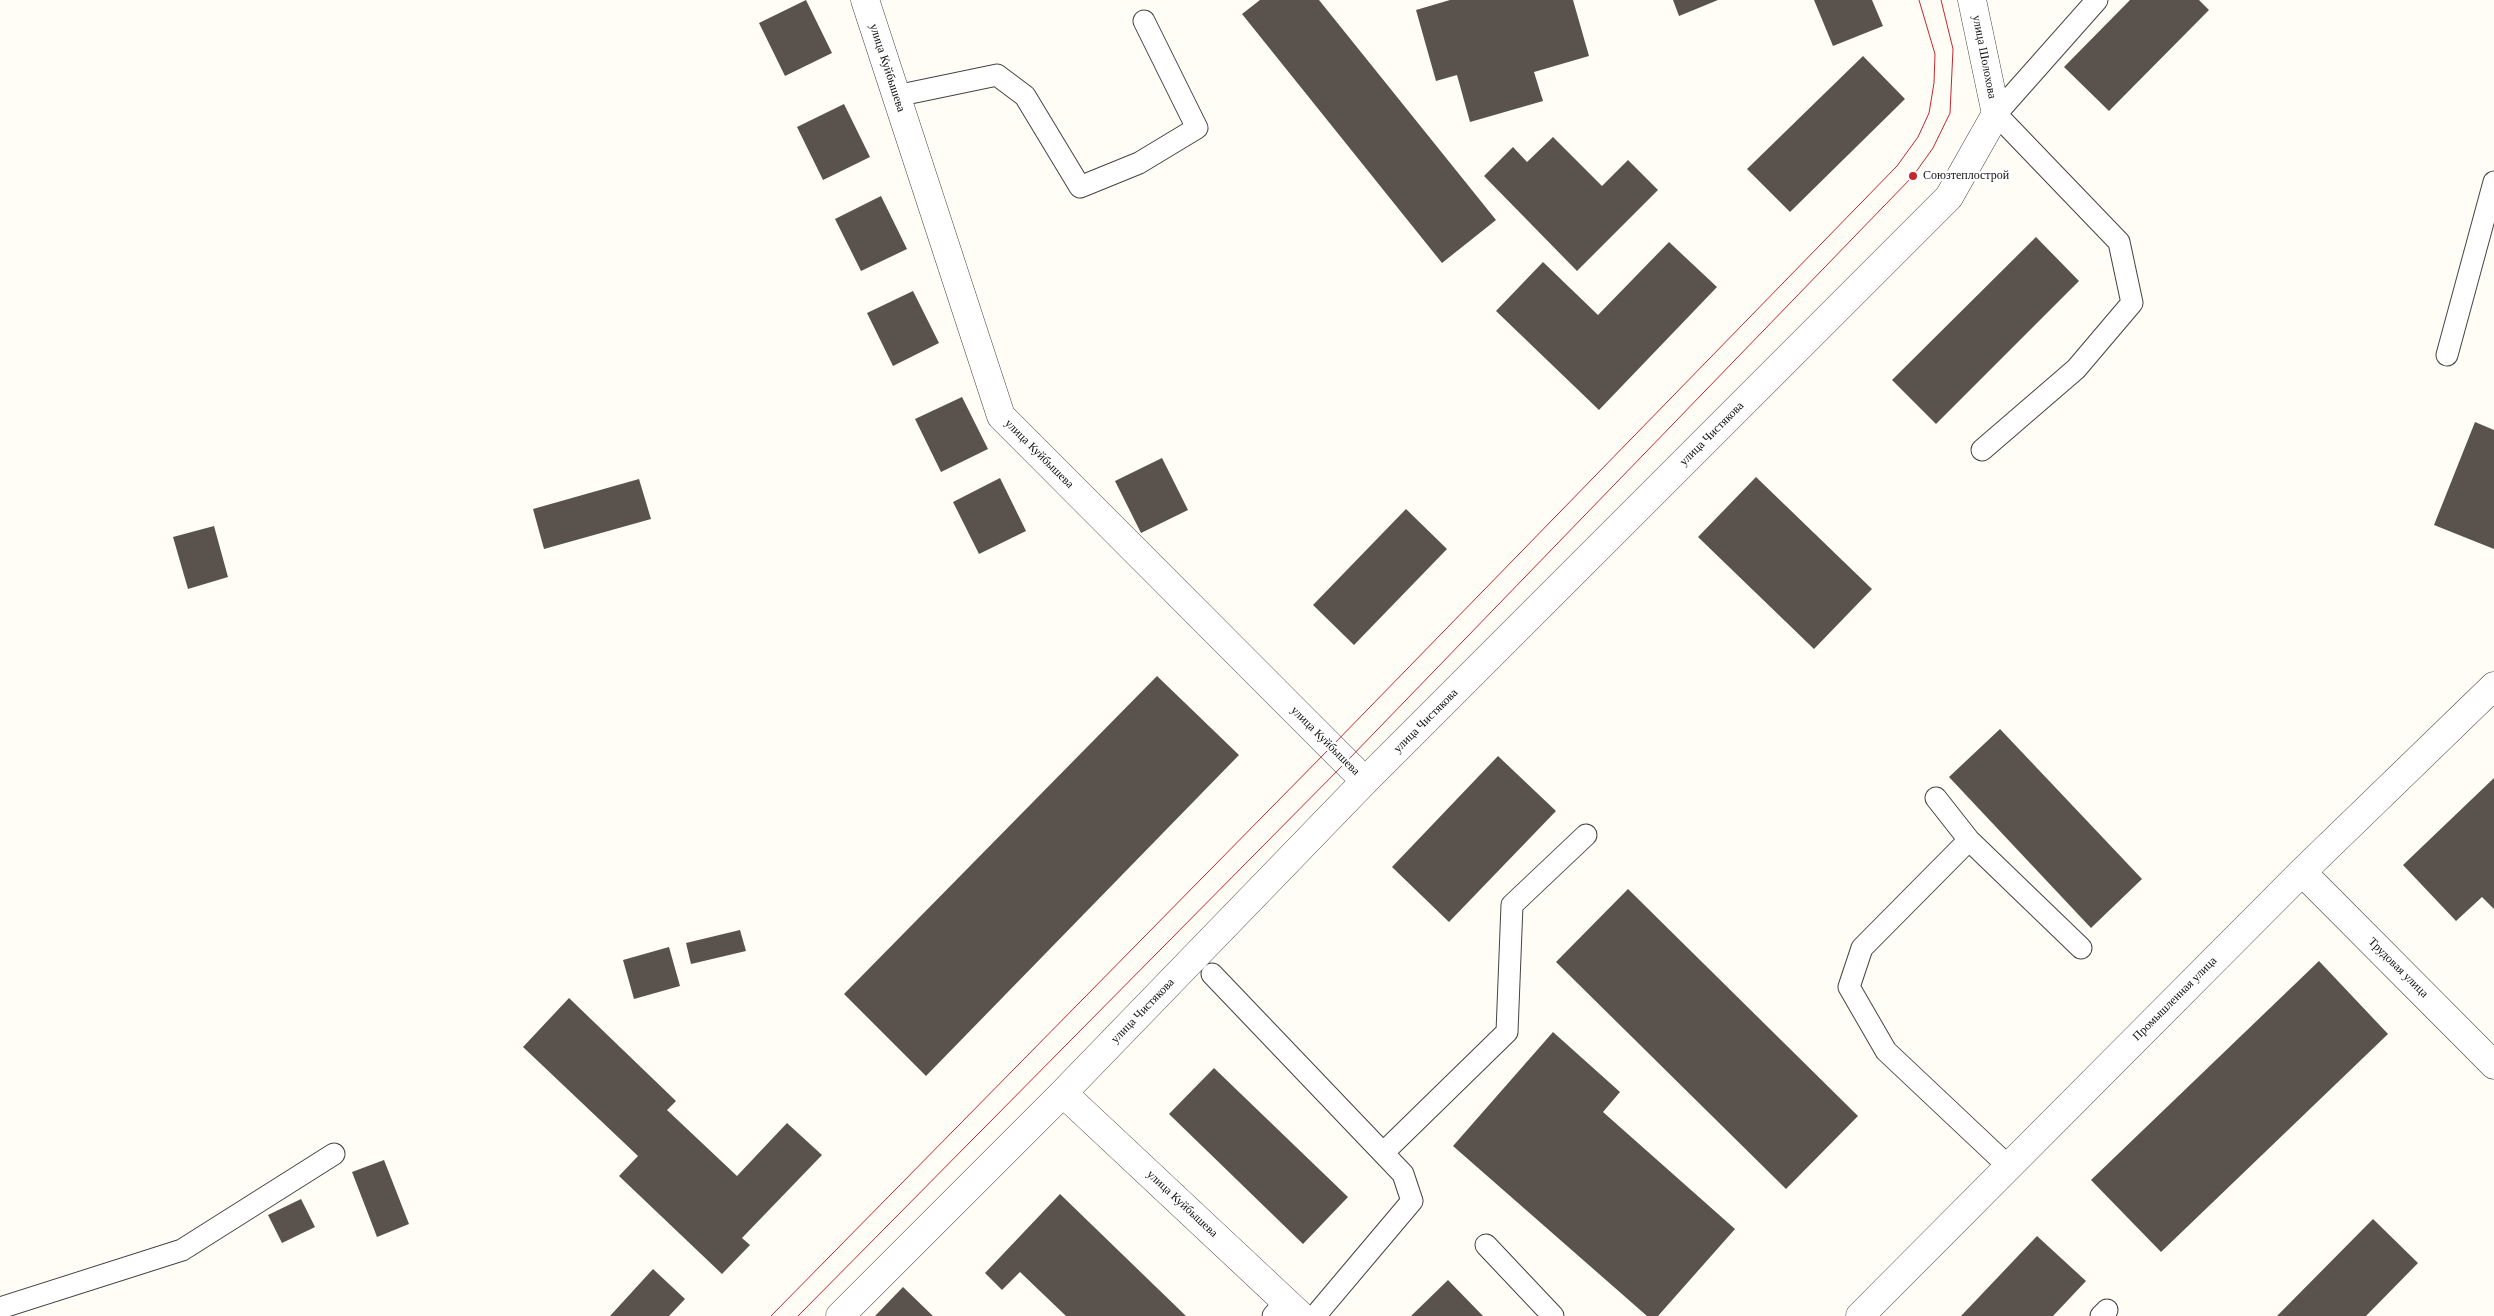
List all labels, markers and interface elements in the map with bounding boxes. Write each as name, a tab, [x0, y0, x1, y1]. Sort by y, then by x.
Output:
street label: улица Шолохова	[1969, 14, 1999, 100]
street label: улица Куйбышева	[866, 22, 908, 114]
place label: Союзтеплострой	[1923, 169, 2009, 183]
marker: Союзтеплострой	[1907, 170, 1919, 182]
street label: улица Чистякова	[1677, 399, 1747, 469]
street label: улица Куйбышева	[1001, 416, 1077, 492]
street label: улица Чистякова	[1391, 686, 1461, 756]
street label: улица Куйбышева	[1287, 703, 1363, 779]
street label: Трудовая улица	[2365, 935, 2431, 1001]
street label: Промышленная улица	[2130, 954, 2220, 1044]
street label: улица Чистякова	[1108, 975, 1178, 1047]
street label: улица Куйбышева	[1144, 1167, 1220, 1241]

